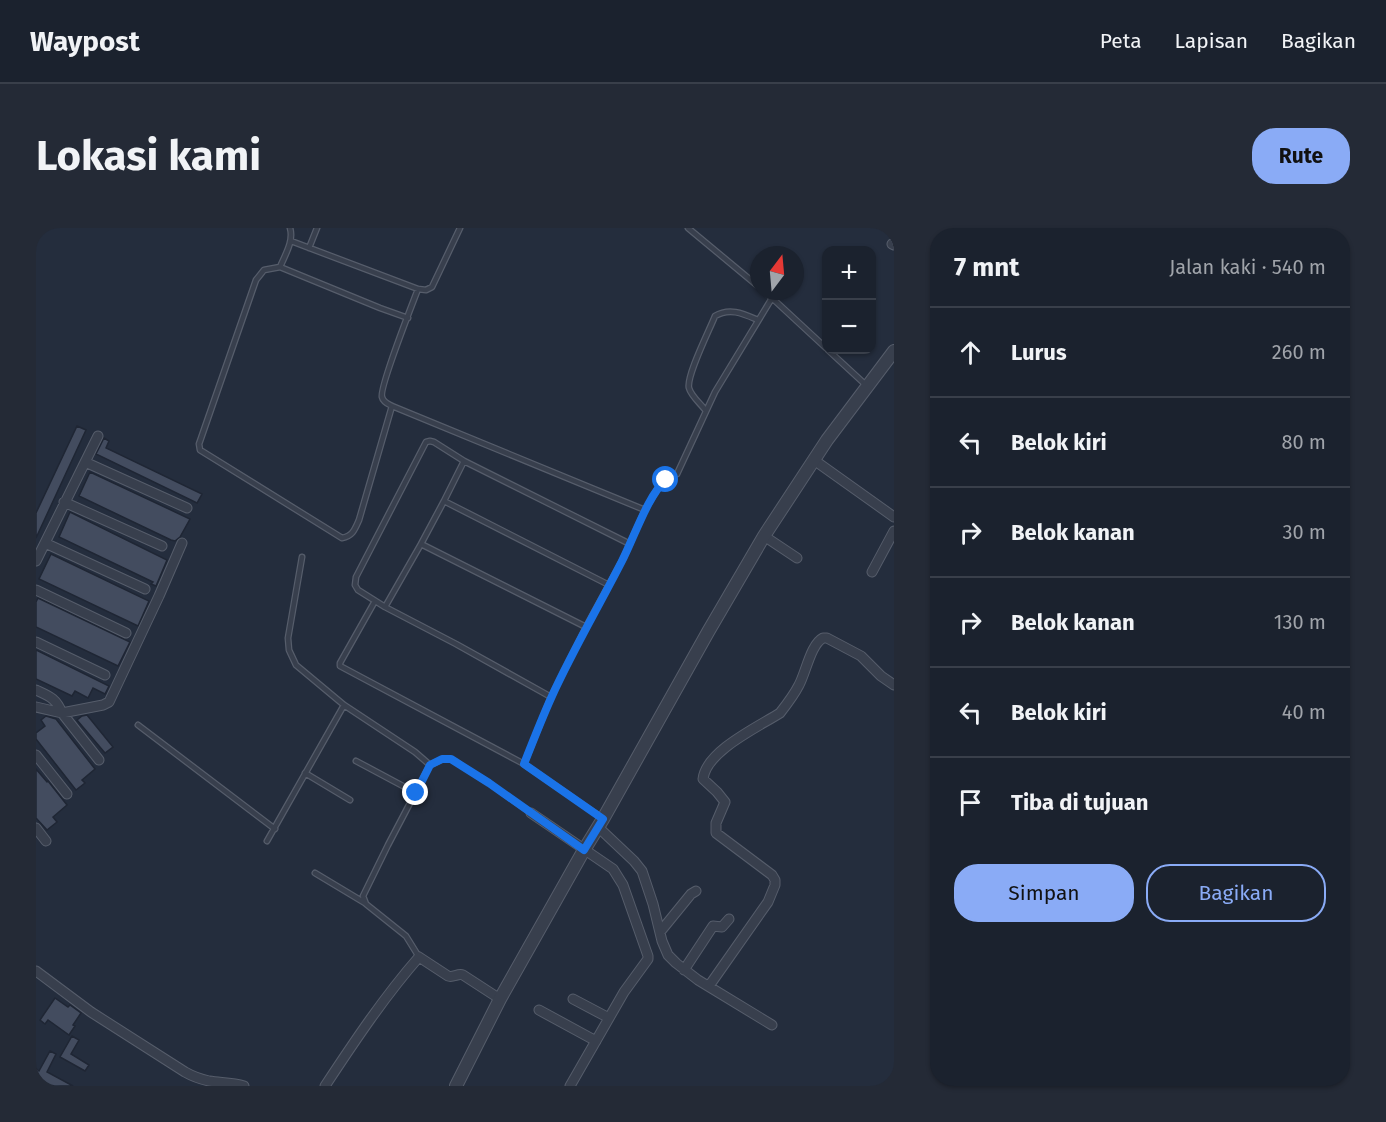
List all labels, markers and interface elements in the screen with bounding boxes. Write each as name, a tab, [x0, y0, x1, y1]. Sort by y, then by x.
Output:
text: Waypost	[30, 25, 140, 58]
text: Peta	[1100, 28, 1142, 54]
text: Lapisan	[1175, 28, 1248, 54]
text: Bagikan	[1281, 28, 1356, 54]
button: Rute	[1252, 128, 1350, 184]
text: Lokasi kami	[36, 131, 261, 181]
north arrow	[750, 246, 804, 300]
map controls	[822, 246, 876, 354]
button: +	[822, 246, 876, 300]
text: 7 mnt	[954, 252, 1019, 283]
text: Jalan kaki · 540 m	[1169, 255, 1326, 279]
button: −	[822, 300, 876, 354]
icon: ahead	[954, 336, 987, 369]
text: Lurus	[1011, 339, 1067, 366]
text: 260 m	[1272, 340, 1326, 364]
icon: left	[954, 426, 987, 459]
text: Belok kiri	[1011, 429, 1107, 456]
text: 80 m	[1281, 430, 1326, 454]
route start	[652, 466, 678, 492]
icon: right	[954, 516, 987, 549]
text: Belok kanan	[1011, 519, 1135, 546]
text: 30 m	[1282, 520, 1326, 544]
icon: right	[954, 606, 987, 639]
text: Belok kanan	[1011, 609, 1135, 636]
text: 130 m	[1274, 610, 1326, 634]
icon: left	[954, 696, 987, 729]
text: Belok kiri	[1011, 699, 1107, 726]
text: 40 m	[1282, 700, 1326, 724]
route end	[402, 779, 428, 805]
icon: arrive	[954, 786, 987, 819]
text: Tiba di tujuan	[1011, 789, 1148, 816]
button: Simpan	[954, 864, 1134, 922]
button: Bagikan	[1146, 864, 1326, 922]

